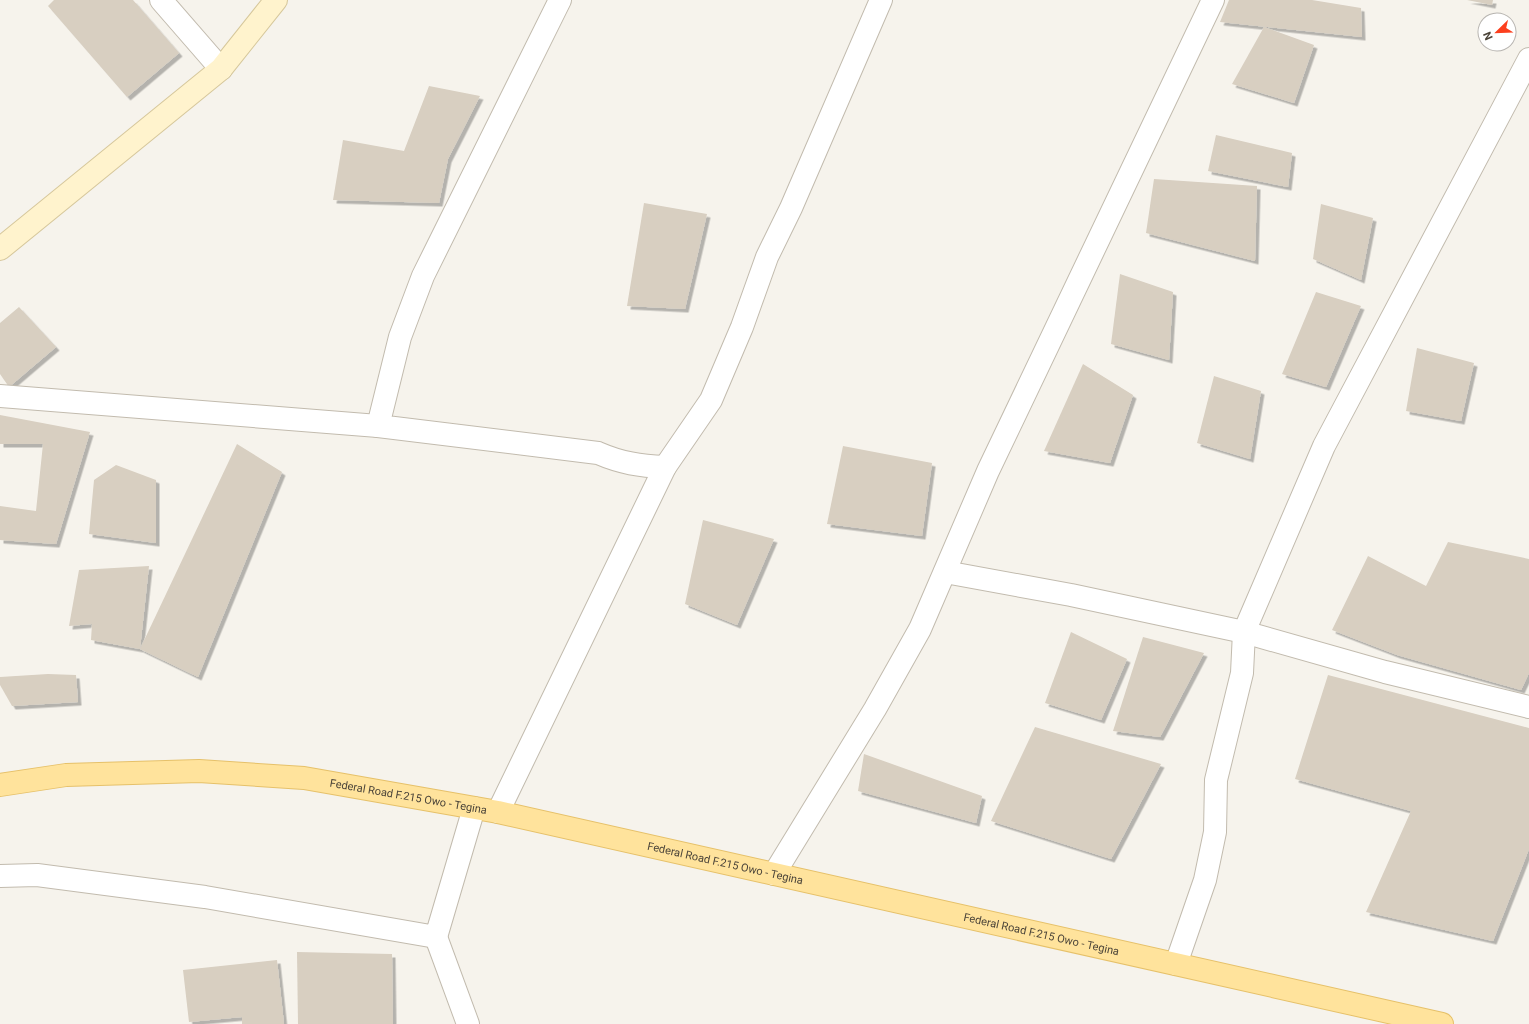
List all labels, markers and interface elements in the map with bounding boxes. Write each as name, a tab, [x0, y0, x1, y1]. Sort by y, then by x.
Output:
north arrow	[1477, 12, 1517, 52]
text: N	[1481, 29, 1496, 42]
street label: Federal Road F.215 Owo - Tegina	[329, 776, 488, 816]
street label: Federal Road F.215 Owo - Tegina	[646, 839, 804, 887]
street label: Federal Road F.215 Owo - Tegina	[962, 910, 1121, 958]

